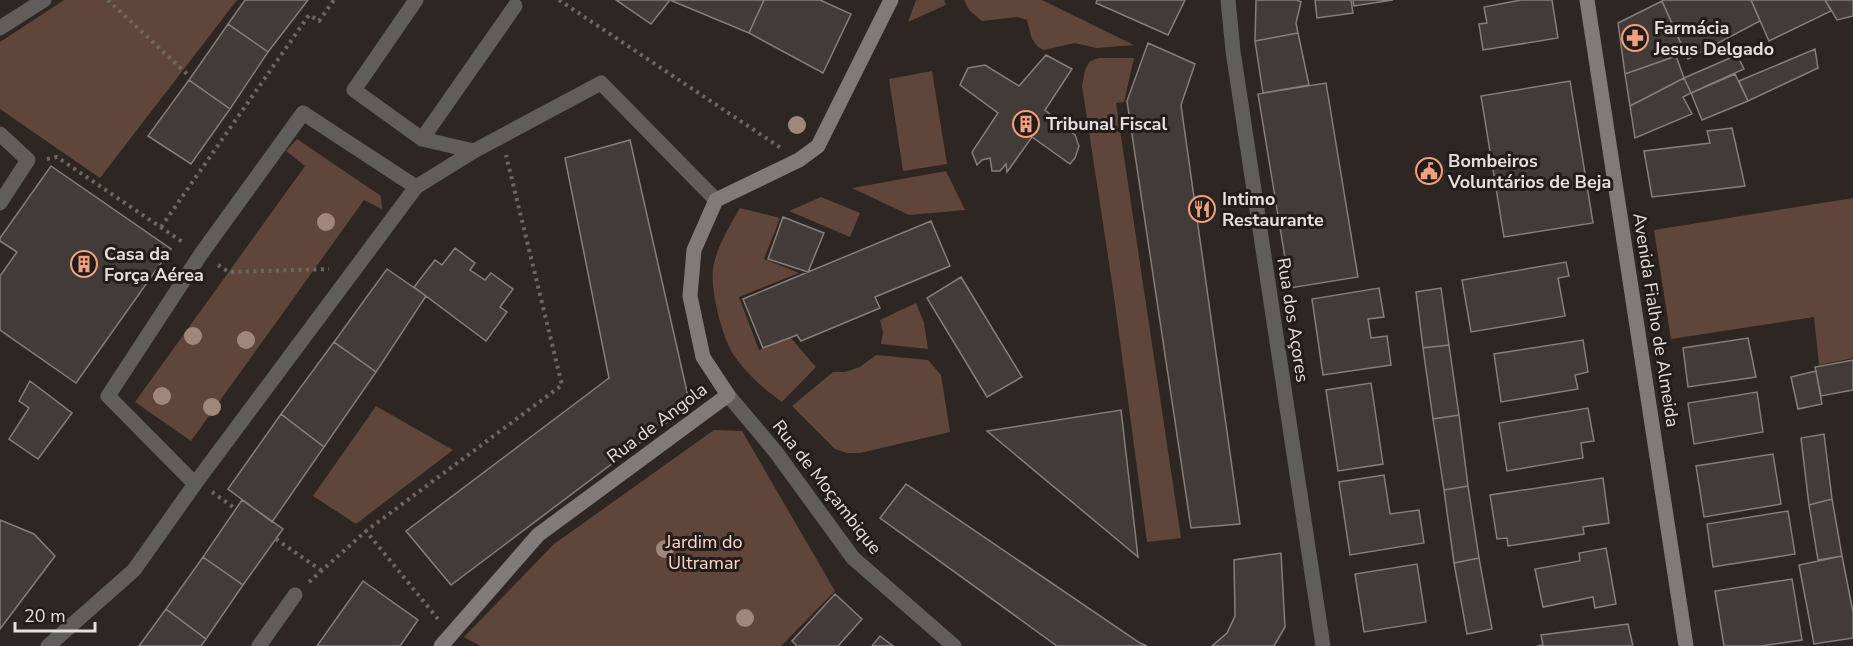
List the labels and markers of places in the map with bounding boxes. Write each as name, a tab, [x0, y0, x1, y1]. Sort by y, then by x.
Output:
place label: Farmácia Jesus Delgado	[1653, 16, 1774, 61]
pharmacy icon: Farmácia Jesus Delgado	[1620, 23, 1650, 53]
building icon: Tribunal Fiscal	[1011, 109, 1041, 139]
place label: Tribunal Fiscal	[1046, 112, 1167, 136]
place label: Bombeiros Voluntários de Beja	[1447, 149, 1611, 194]
public building icon: Bombeiros Voluntários de Beja	[1414, 156, 1444, 186]
place label: Intimo Restaurante	[1222, 187, 1324, 232]
restaurant icon: Intimo Restaurante	[1187, 194, 1217, 224]
place label: Casa da Força Aérea	[104, 242, 204, 287]
building icon: Casa da Força Aérea	[69, 249, 99, 279]

